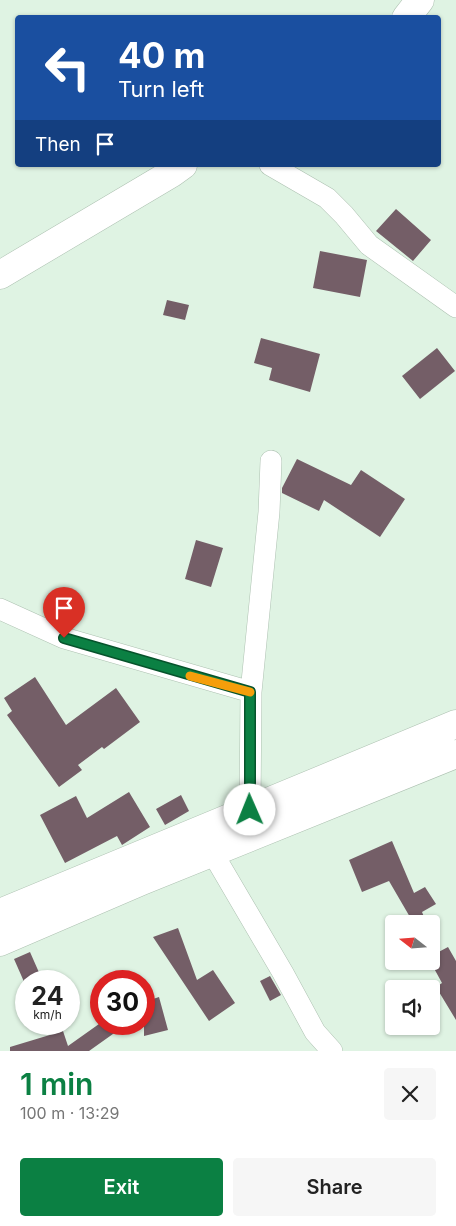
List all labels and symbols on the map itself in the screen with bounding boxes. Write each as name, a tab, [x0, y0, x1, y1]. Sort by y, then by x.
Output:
pin	[43, 587, 85, 638]
position arrow	[223, 783, 275, 835]
north arrow	[385, 915, 440, 970]
speed limit sign: 30	[90, 970, 155, 1035]

